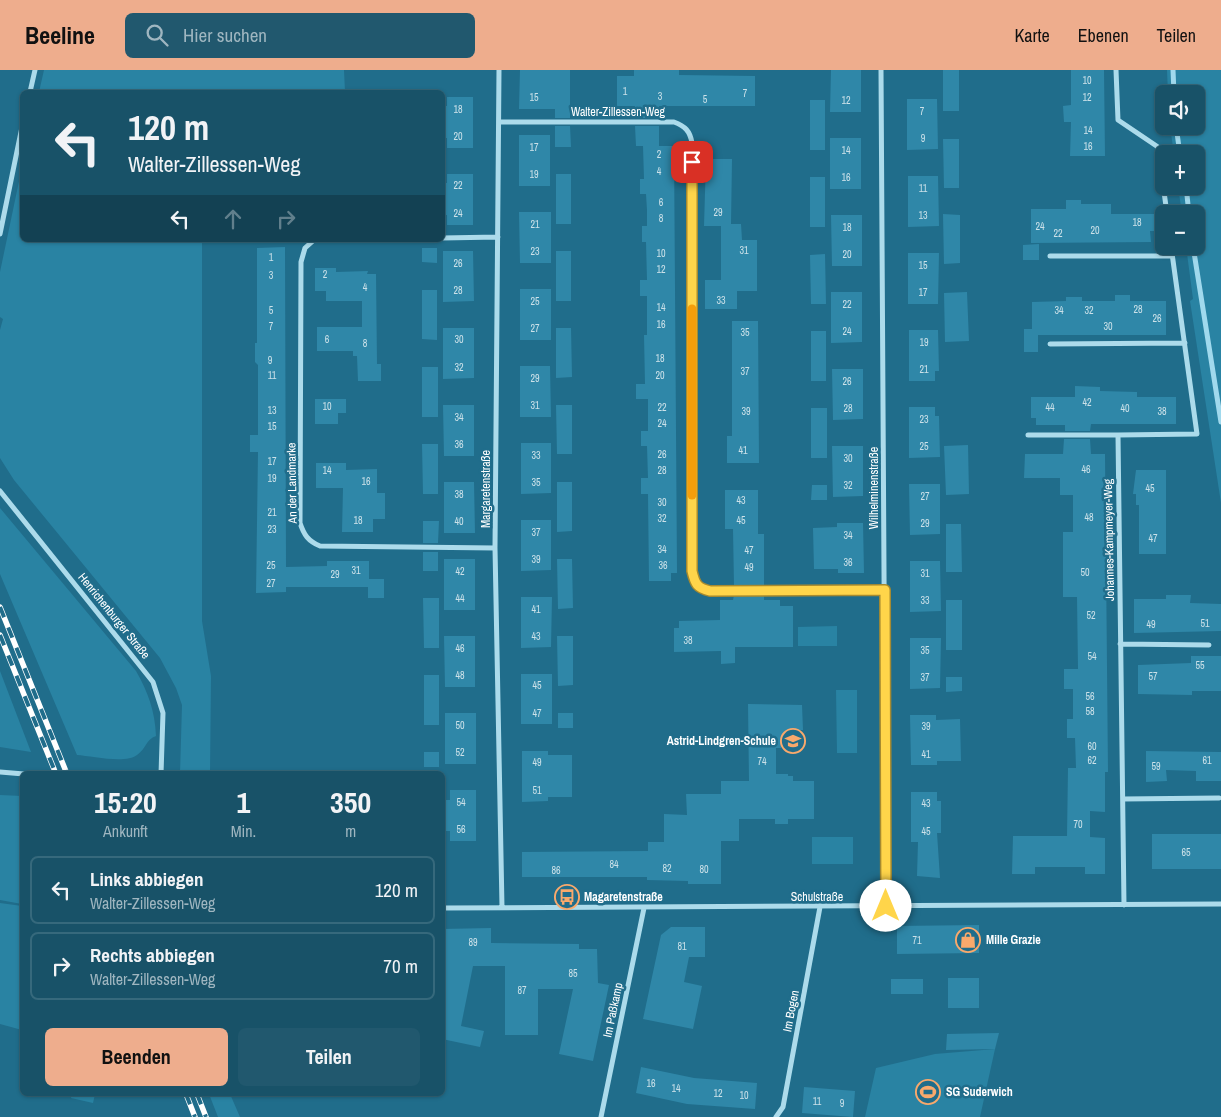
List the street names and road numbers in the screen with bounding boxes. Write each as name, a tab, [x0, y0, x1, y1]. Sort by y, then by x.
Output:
street label: Walter-Zillessen-Weg	[571, 104, 666, 120]
street label: An der Landmarke	[283, 442, 301, 525]
street label: Wilhelminenstraße	[866, 447, 882, 529]
street label: Margaretenstraße	[478, 450, 494, 528]
street label: Johannes-Kampmeyer-Weg	[1100, 478, 1118, 601]
street label: Henrichenburger Straße	[74, 570, 154, 662]
street label: Schulstraße	[791, 889, 843, 905]
street label: Im Paßkamp	[599, 981, 627, 1039]
street label: Im Bogen	[779, 989, 803, 1033]

